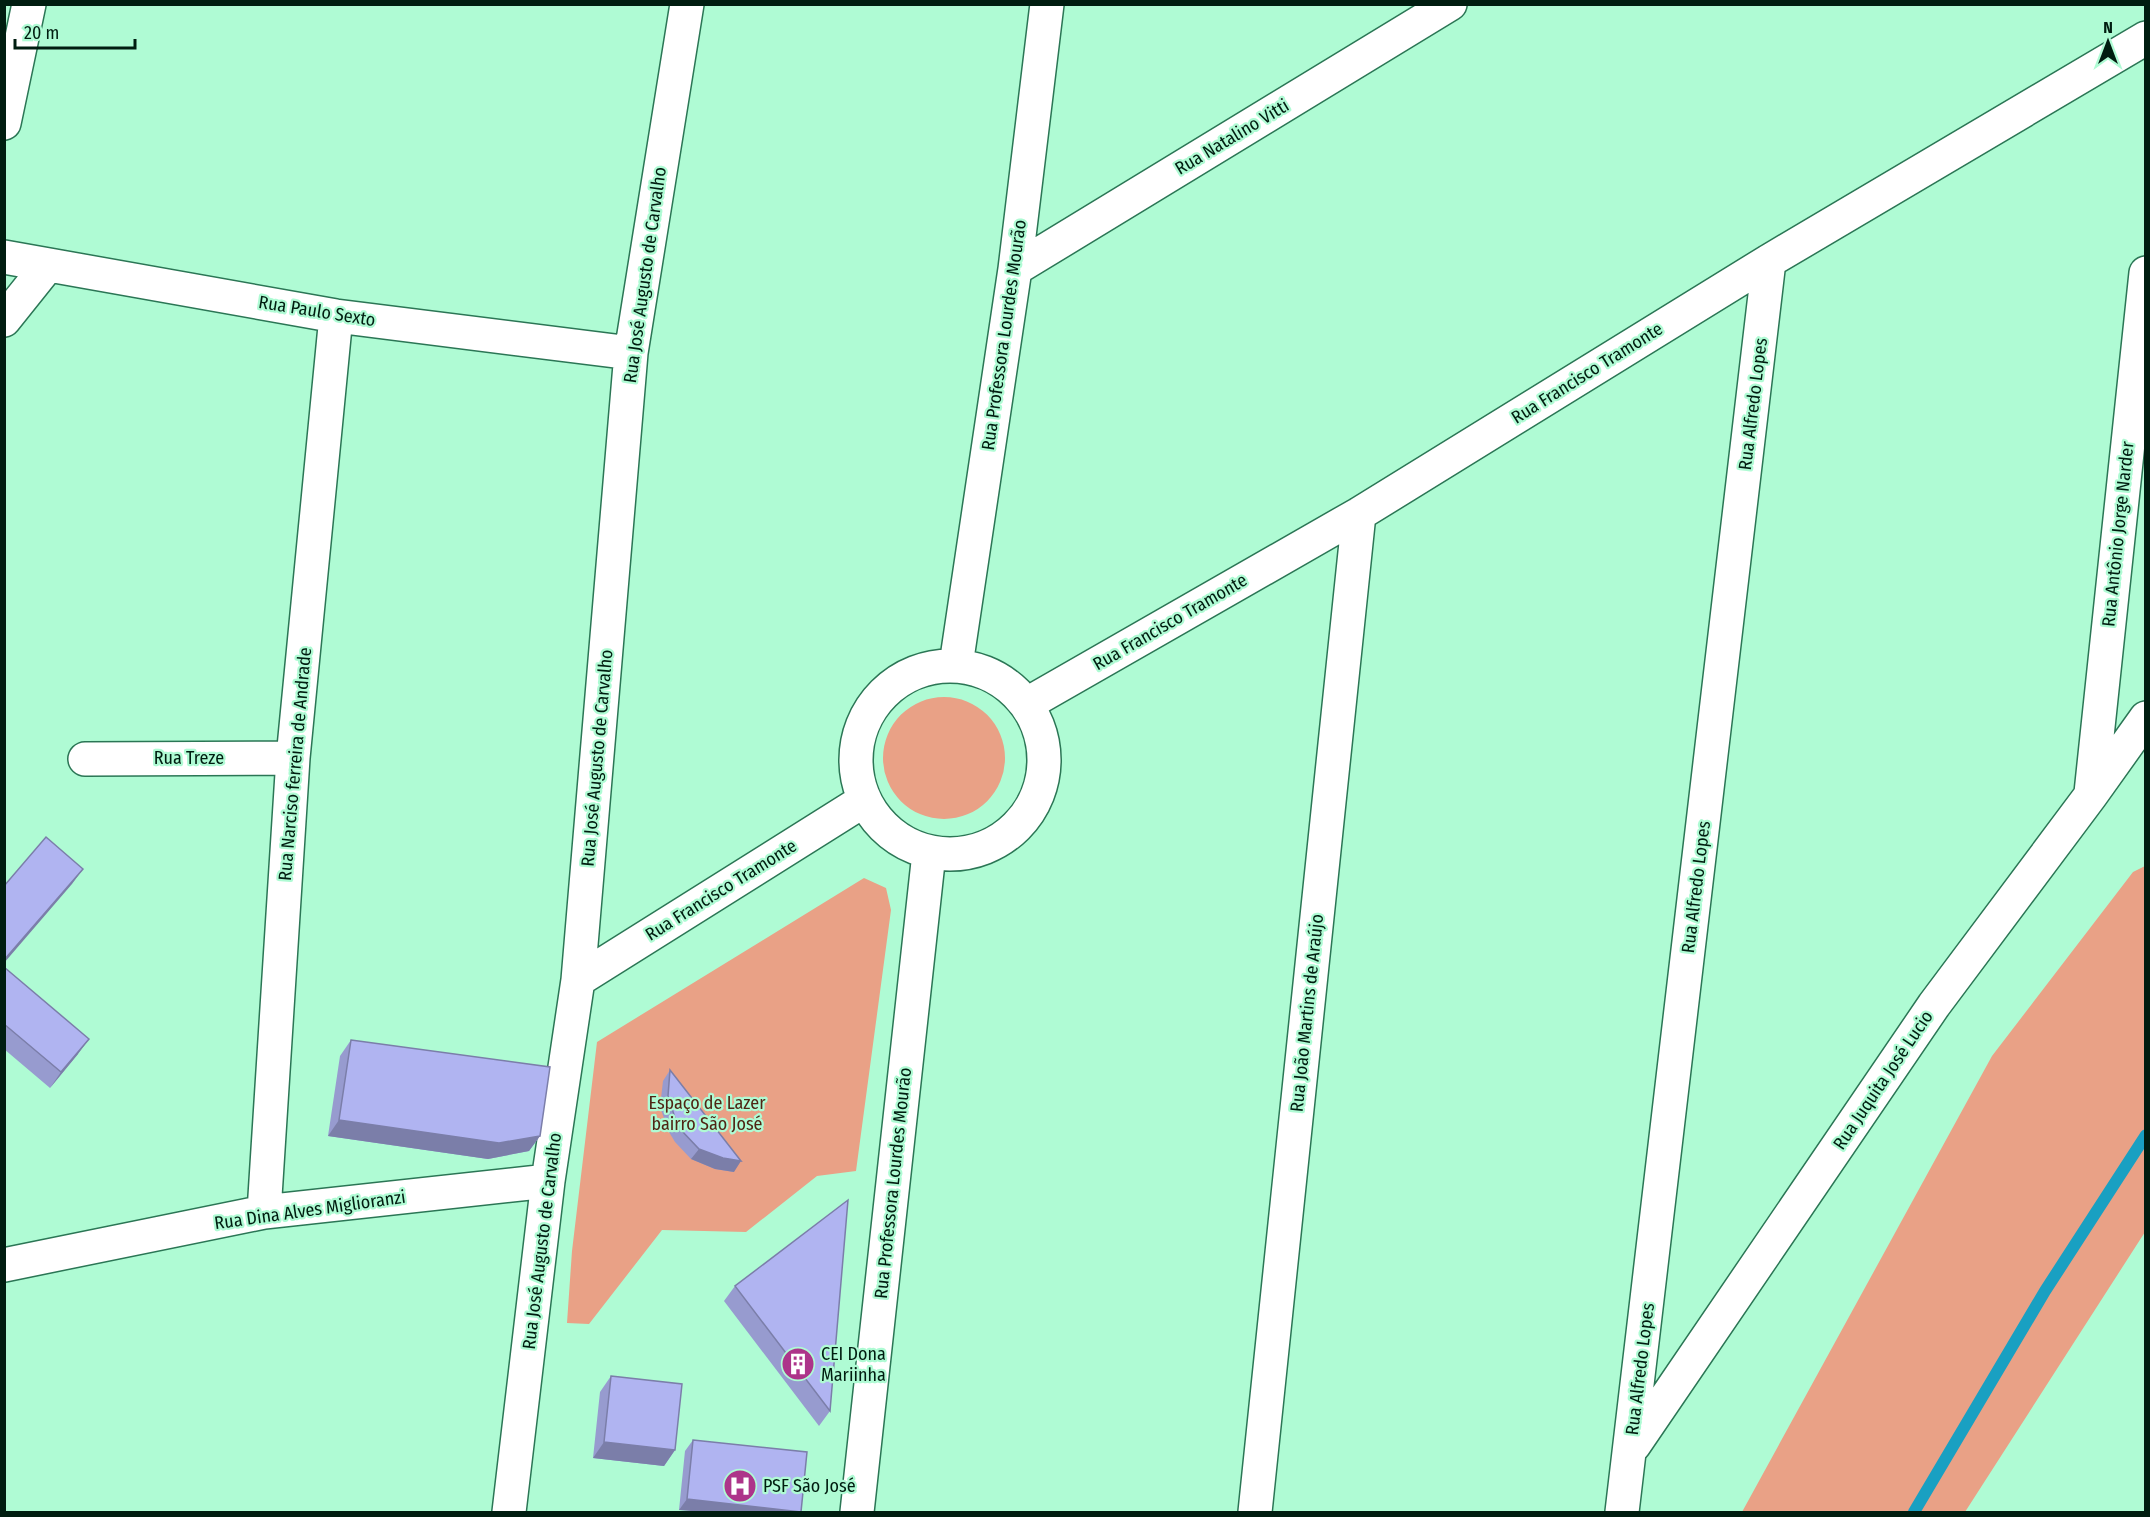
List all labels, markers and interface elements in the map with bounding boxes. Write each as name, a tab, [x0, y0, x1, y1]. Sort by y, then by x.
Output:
scale bar	[15, 12, 135, 50]
north arrow	[2078, 12, 2138, 72]
text: N	[2103, 18, 2113, 37]
text: 20 m	[24, 22, 59, 44]
street label: Rua Natalino Vitti	[1171, 94, 1293, 180]
street label: Rua José Augusto de Carvalho	[619, 166, 671, 384]
street label: Rua Professora Lourdes Mourão	[977, 218, 1031, 452]
street label: Rua Paulo Sexto	[257, 291, 377, 331]
street label: Rua Francisco Tramonte	[1507, 317, 1667, 428]
street label: Rua Alfredo Lopes	[1734, 336, 1772, 471]
street label: Rua Antônio Jorge Narder	[2097, 440, 2139, 628]
street label: Rua Francisco Tramonte	[1089, 569, 1251, 675]
street label: Rua Narciso ferreira de Andrade	[274, 646, 316, 882]
street label: Rua José Augusto de Carvalho	[577, 648, 617, 868]
street label: Rua Treze	[154, 747, 224, 769]
street label: Rua Alfredo Lopes	[1677, 819, 1715, 954]
street label: Rua Francisco Tramonte	[641, 834, 801, 945]
street label: Rua João Martins de Araújo	[1286, 913, 1328, 1113]
street label: Rua Juquita José Lucio	[1828, 1006, 1938, 1154]
street label: Rua Professora Lourdes Mourão	[870, 1066, 916, 1300]
park label: Espaço de Lazer bairro São José	[649, 1092, 766, 1135]
street label: Rua José Augusto de Carvalho	[518, 1131, 566, 1351]
street label: Rua Dina Alves Miglioranzi	[213, 1186, 407, 1234]
street label: Rua Alfredo Lopes	[1621, 1301, 1659, 1436]
place label: CEI Dona Mariinha	[821, 1343, 886, 1386]
building icon: CEI Dona Mariinha	[780, 1346, 816, 1382]
hospital icon: PSF São José	[722, 1468, 758, 1504]
place label: PSF São José	[763, 1475, 856, 1497]

